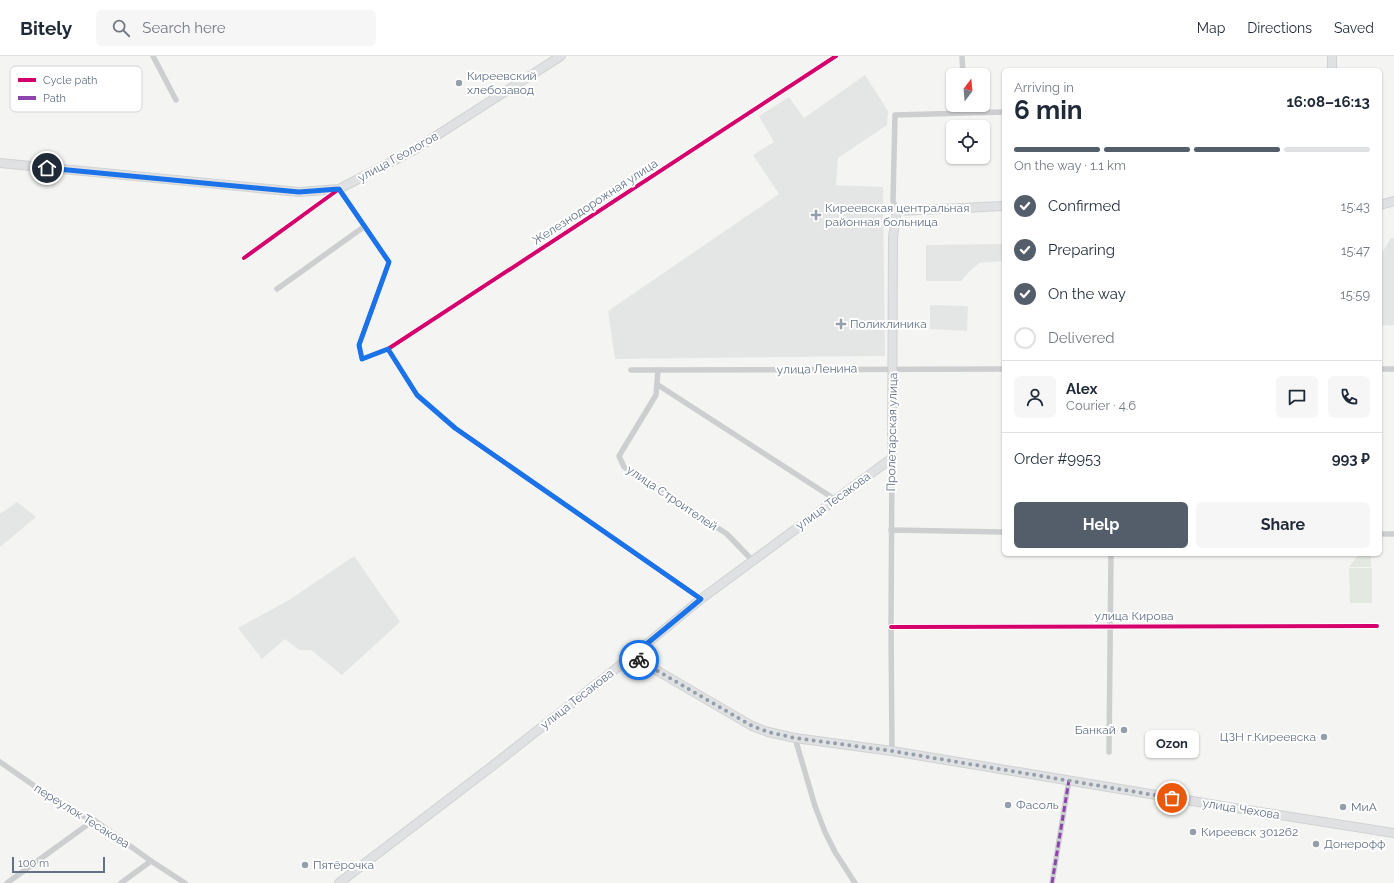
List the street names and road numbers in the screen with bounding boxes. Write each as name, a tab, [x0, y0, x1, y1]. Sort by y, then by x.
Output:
street label: улица Геологов	[355, 129, 441, 185]
street label: Железнодорожная улица	[530, 156, 660, 248]
street label: улица Ленина	[777, 361, 857, 377]
street label: Пролетарская улица	[884, 372, 900, 492]
street label: улица Строителей	[624, 462, 720, 534]
street label: улица Тесакова	[793, 469, 873, 533]
street label: улица Кирова	[1094, 609, 1174, 623]
street label: улица Тесакова	[538, 666, 616, 732]
street label: переулок Тесакова	[32, 781, 132, 851]
street label: улица Чехова	[1201, 796, 1281, 822]

